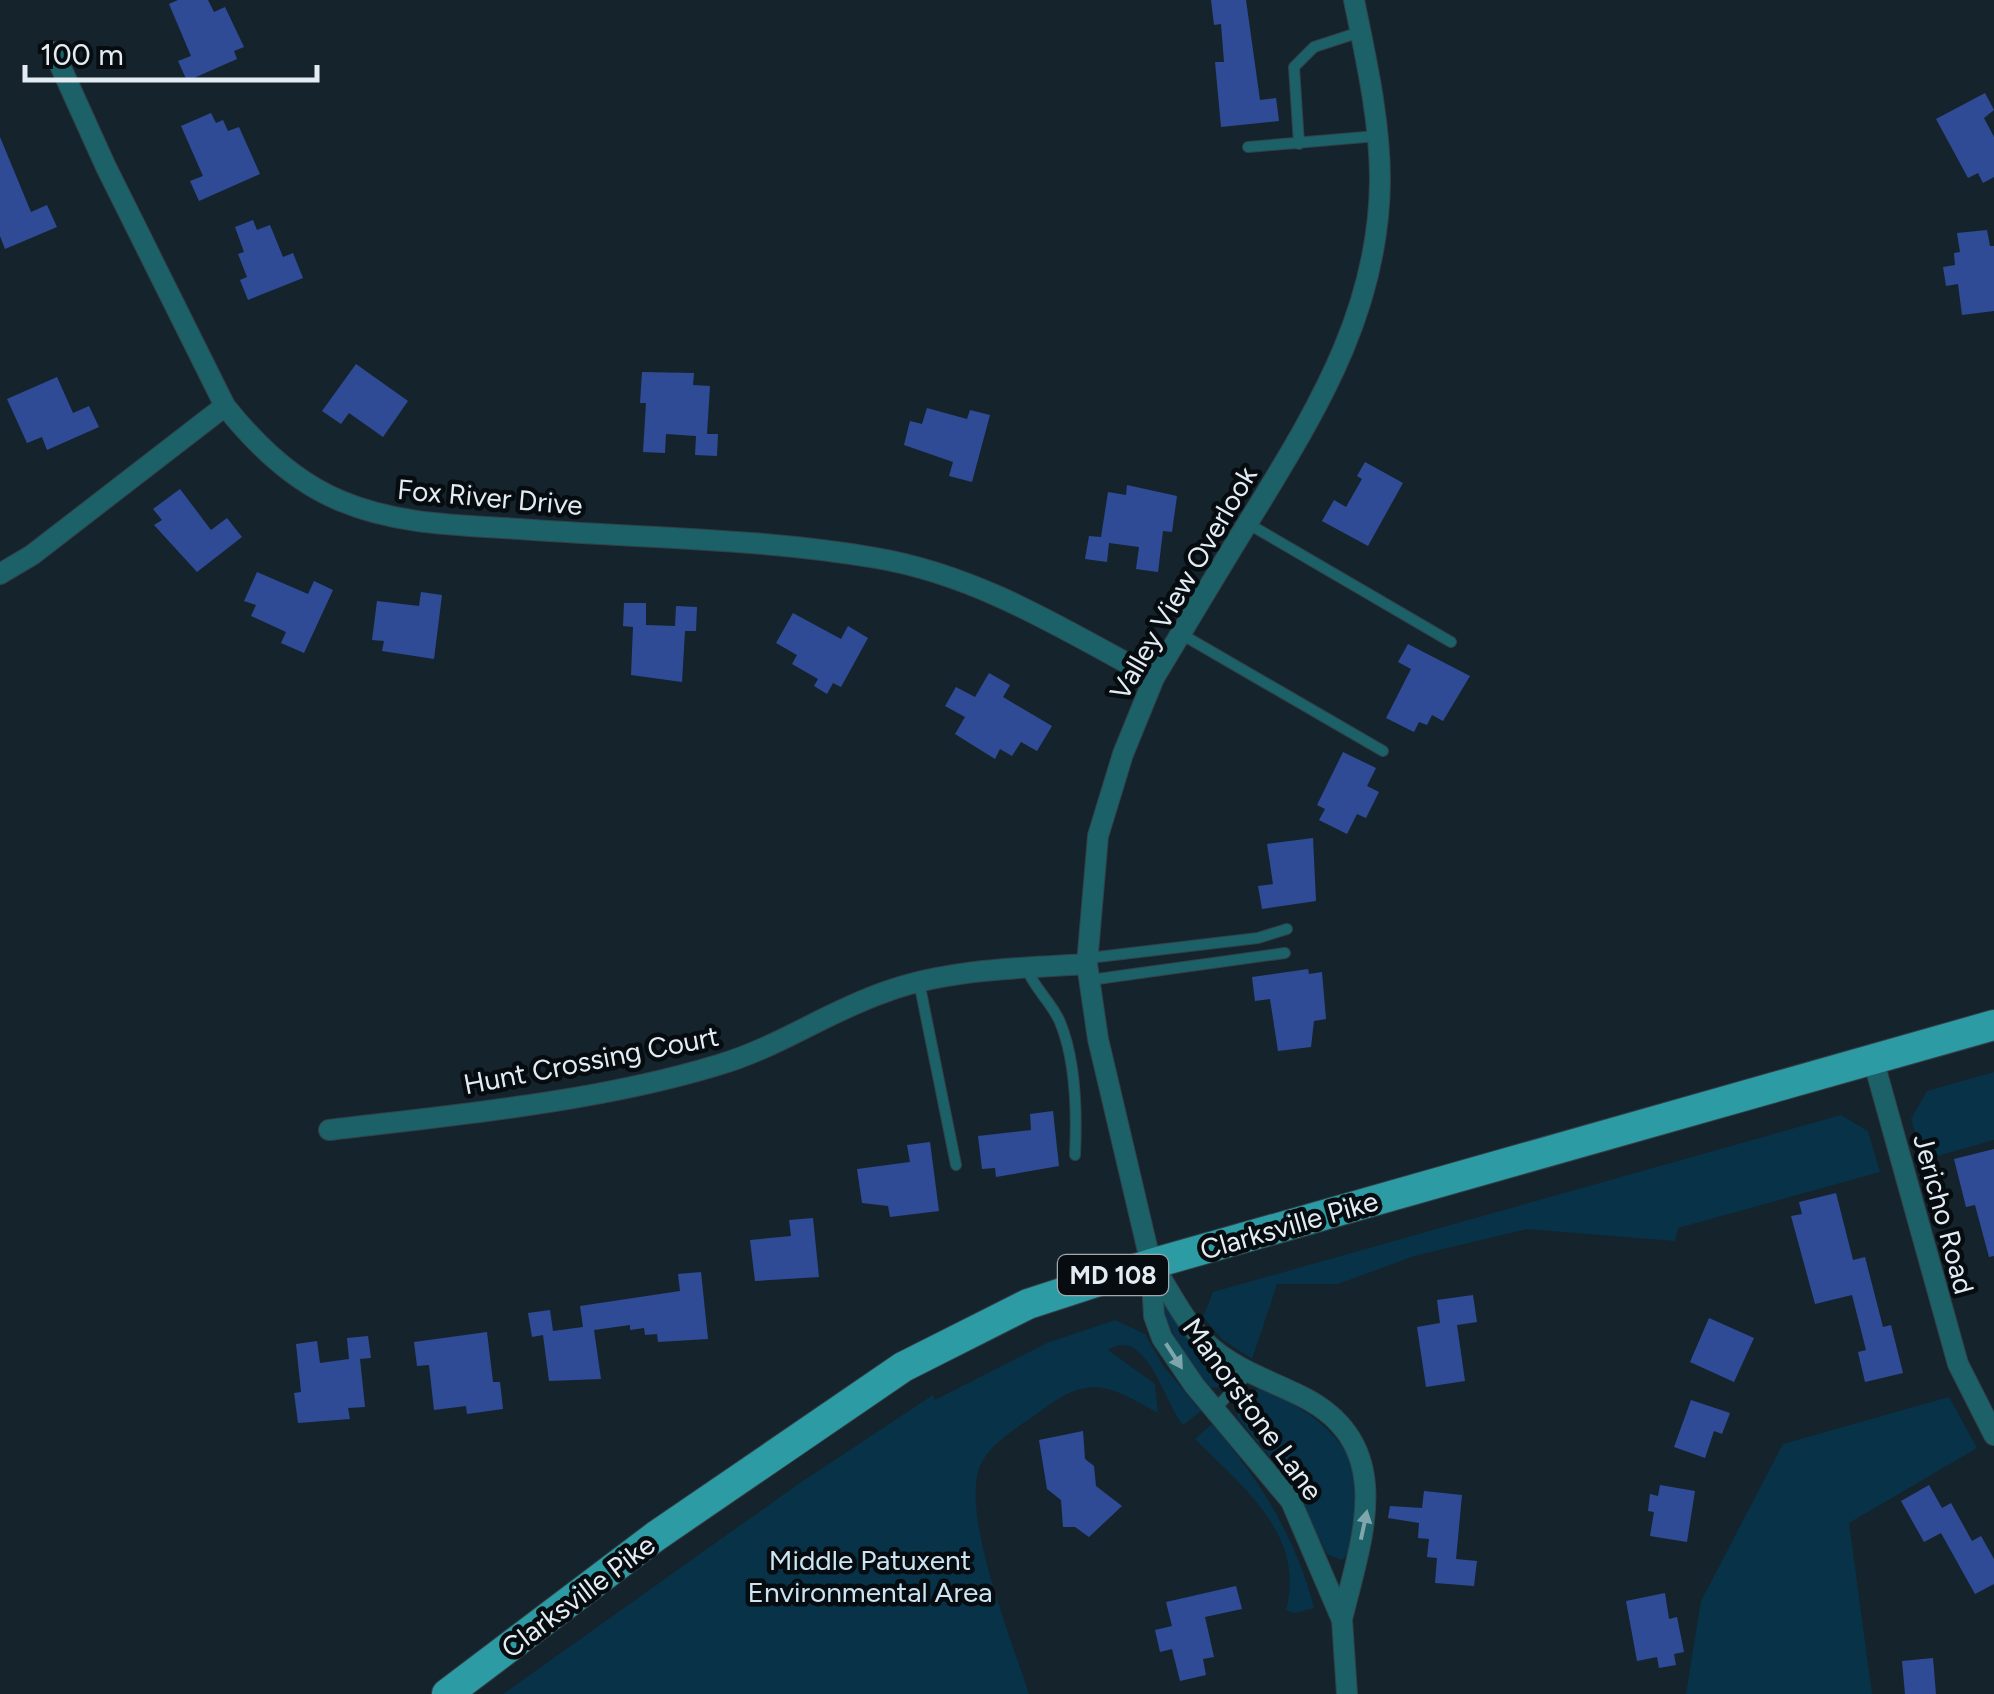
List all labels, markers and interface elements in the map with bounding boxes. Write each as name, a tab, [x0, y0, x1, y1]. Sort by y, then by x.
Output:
scale bar	[25, 20, 318, 82]
text: 100 m	[40, 36, 124, 73]
street label: Valley View Overlook	[1102, 460, 1264, 706]
street label: Fox River Drive	[396, 472, 584, 522]
street label: Hunt Crossing Court	[460, 1019, 722, 1101]
street label: Jericho Road	[1906, 1130, 1982, 1298]
street label: Clarksville Pike	[1196, 1183, 1382, 1267]
road number: MD 108	[1058, 1255, 1168, 1295]
street label: Manorstone Lane	[1176, 1311, 1330, 1507]
one-way arrow	[1165, 1343, 1183, 1370]
one-way arrow	[1356, 1509, 1372, 1540]
street label: Clarksville Pike	[494, 1527, 662, 1665]
park label: Middle Patuxent Environmental Area	[748, 1543, 992, 1609]

